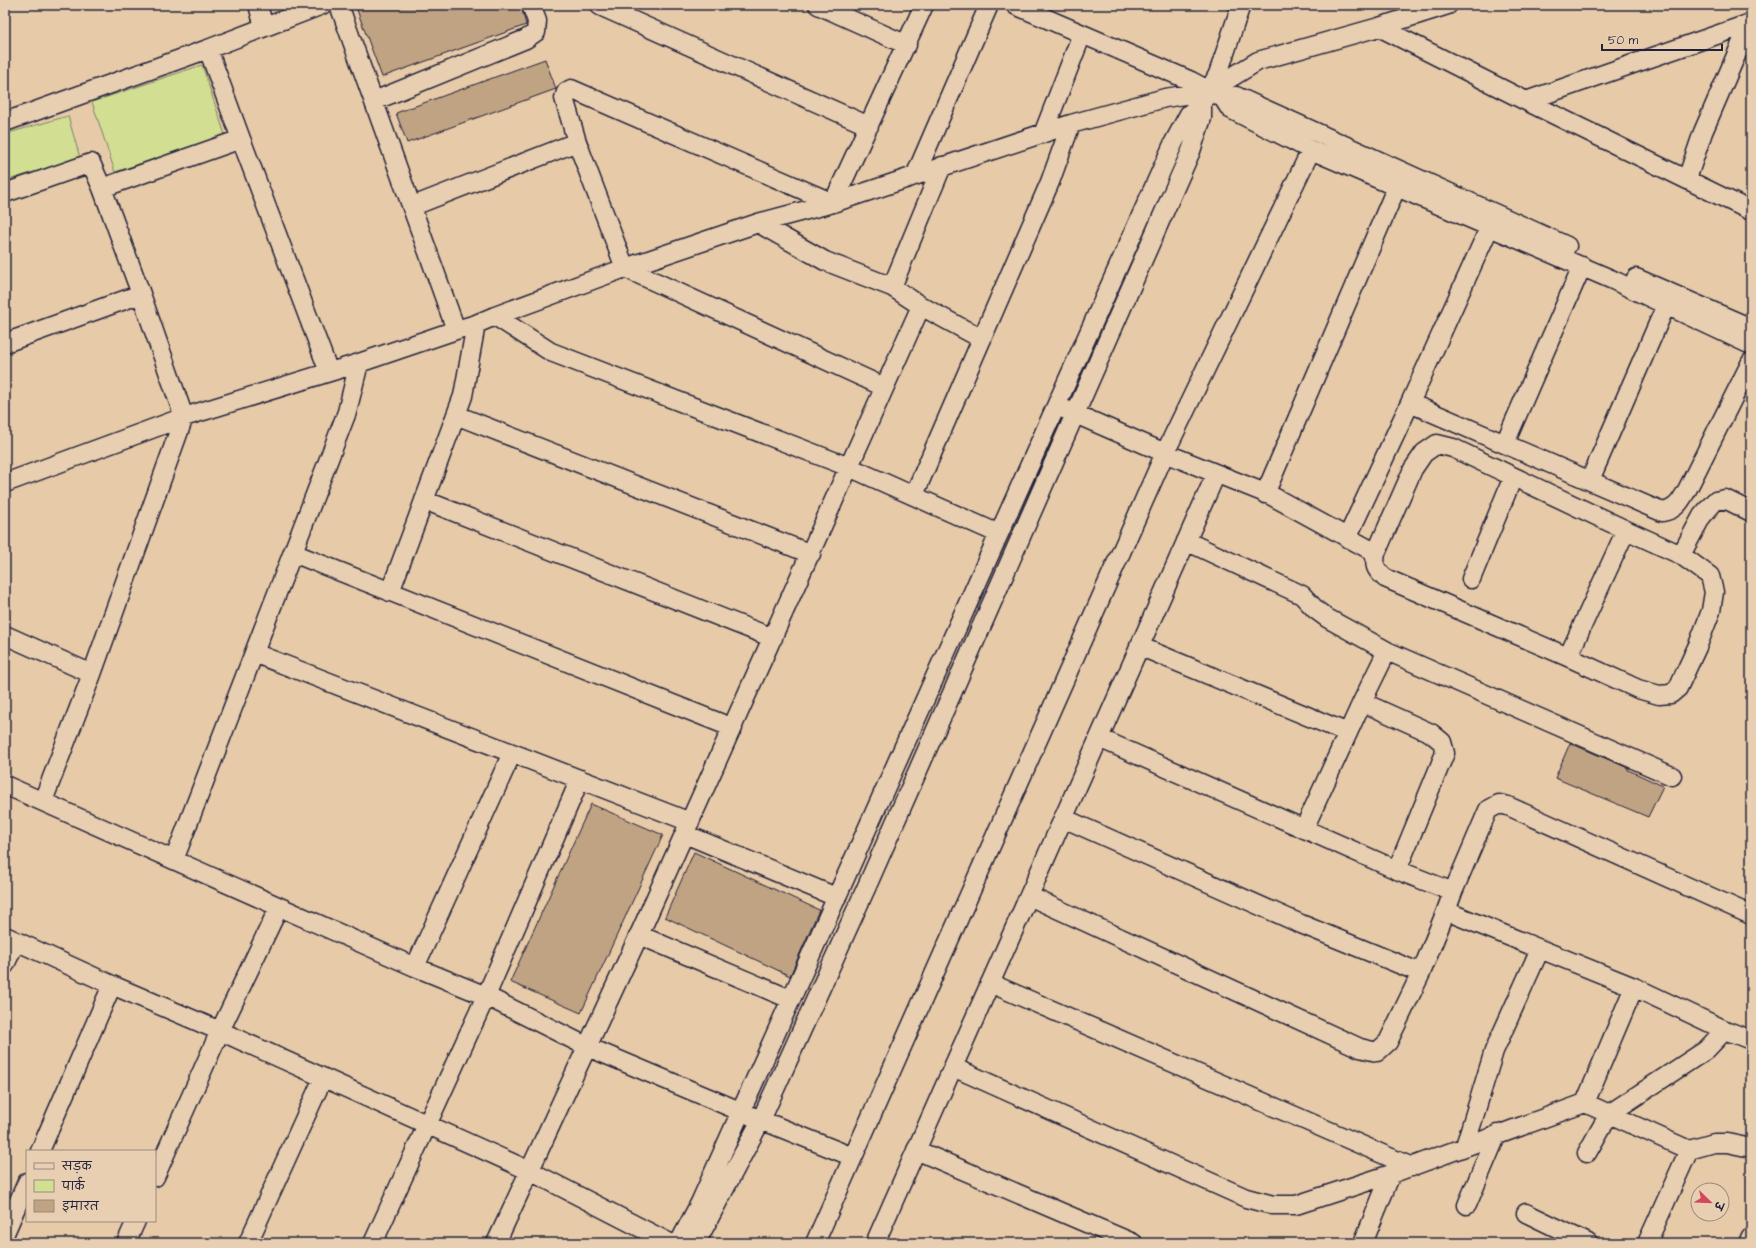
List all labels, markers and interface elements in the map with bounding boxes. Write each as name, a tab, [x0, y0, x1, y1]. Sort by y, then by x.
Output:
scale bar	[1602, 26, 1722, 52]
text: 50 m	[1608, 32, 1639, 49]
legend	[26, 1150, 156, 1222]
text: सड़क	[61, 1158, 93, 1175]
text: पार्क	[61, 1176, 86, 1195]
north arrow	[1690, 1182, 1730, 1222]
text: इमारत	[62, 1198, 100, 1215]
text: उ	[1710, 1198, 1727, 1214]

